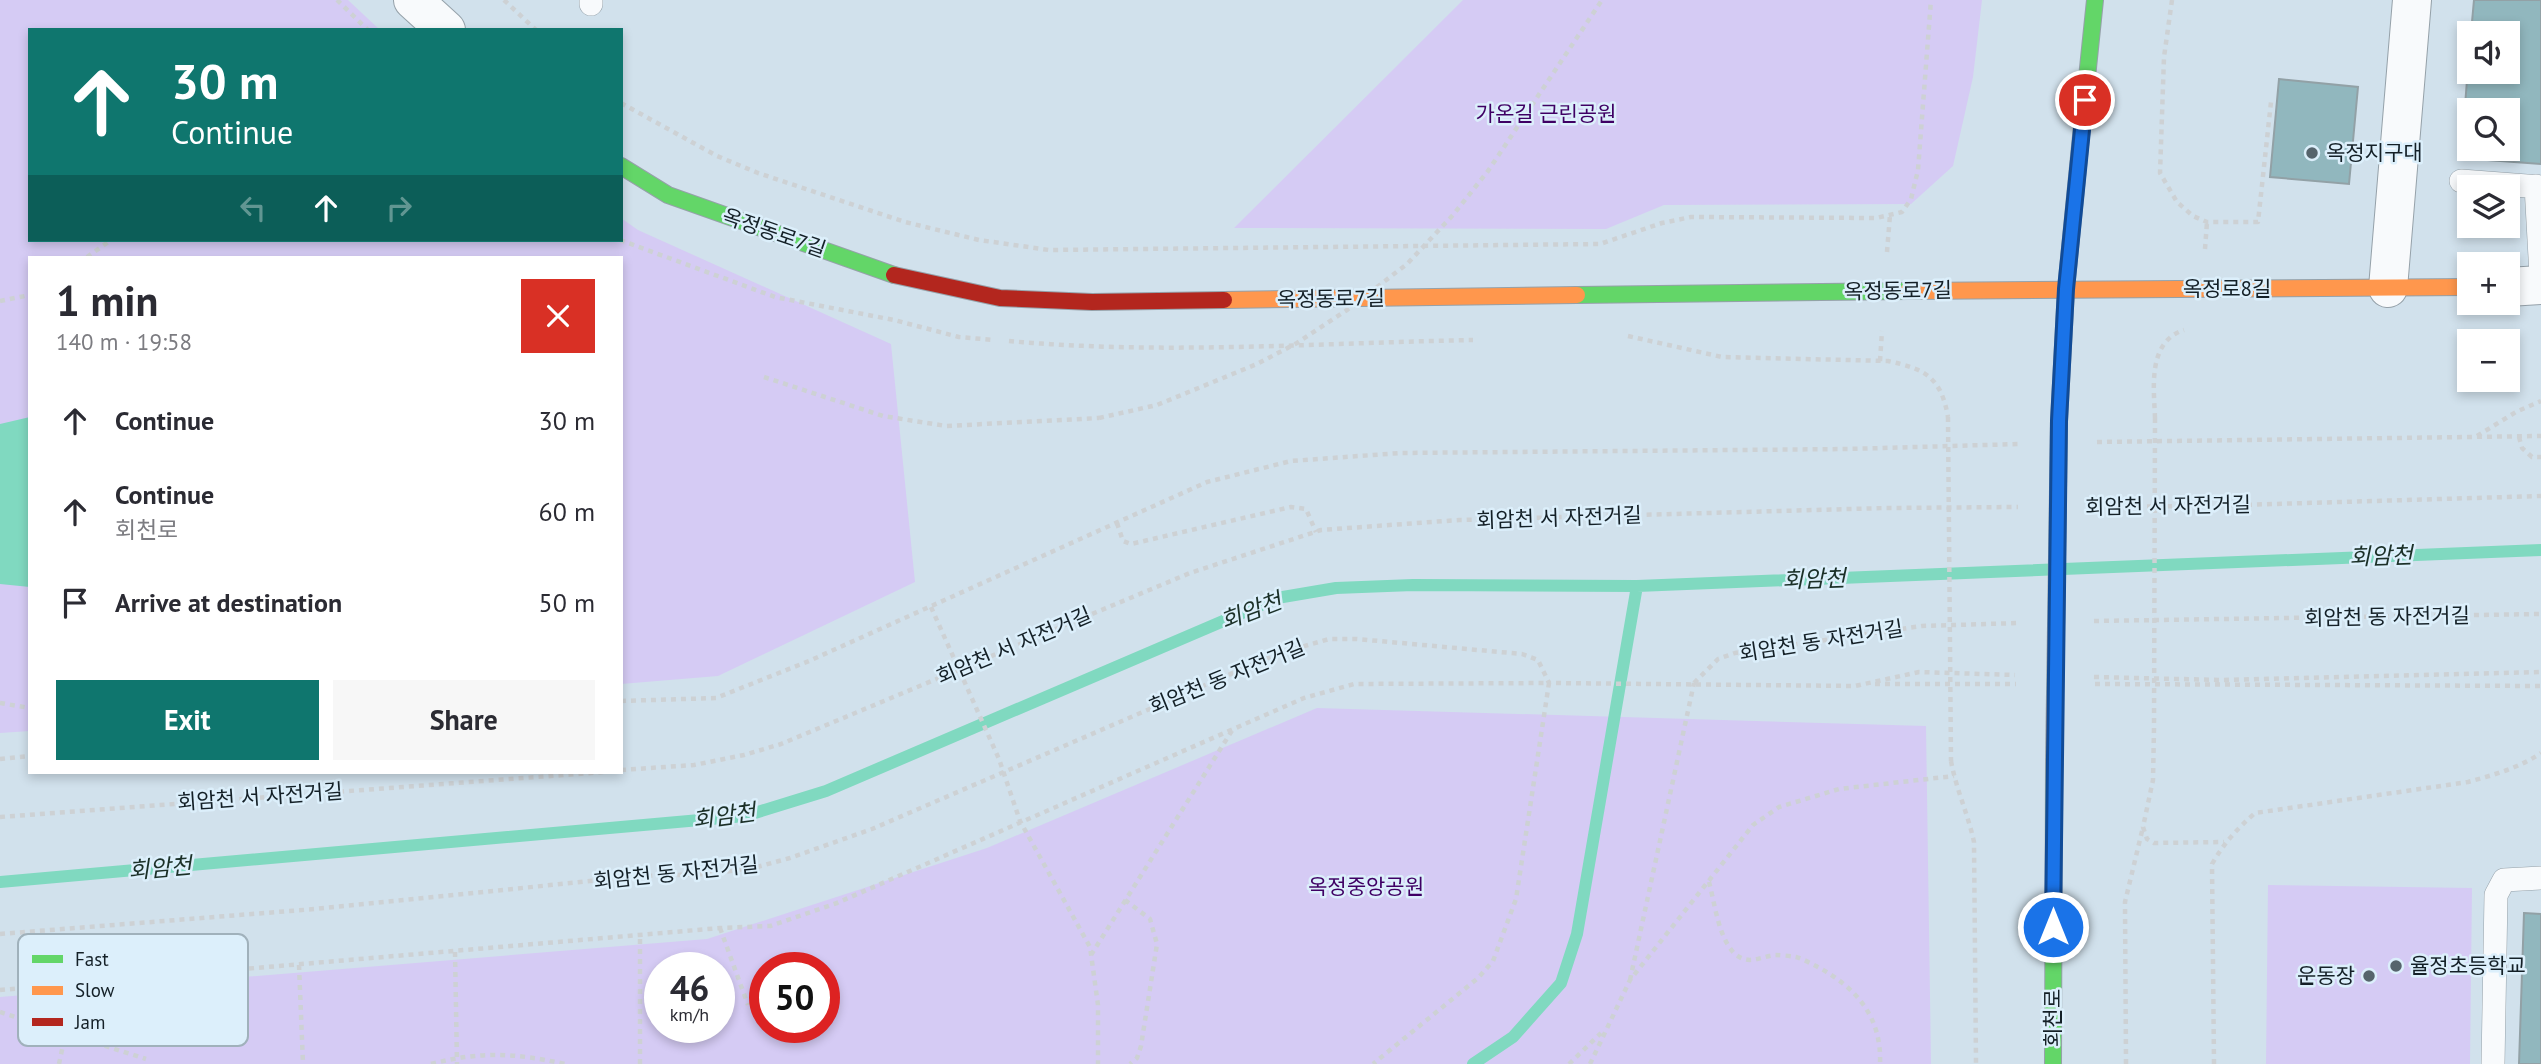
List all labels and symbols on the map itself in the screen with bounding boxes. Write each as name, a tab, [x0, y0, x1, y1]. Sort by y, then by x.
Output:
pin	[2055, 70, 2115, 130]
park label: 가온길 근린공원	[1476, 100, 1616, 127]
place label: 옥정지구대	[2326, 139, 2423, 166]
marker: 옥정지구대	[2304, 145, 2320, 161]
street label: 옥정동로7길	[719, 202, 830, 263]
street label: 옥정로8길	[2183, 275, 2271, 302]
street label: 옥정동로7길	[1844, 276, 1952, 305]
street label: 옥정동로7길	[1277, 284, 1385, 313]
street label: 회암천 서 자전거길	[2085, 491, 2251, 520]
street label: 회암천 서 자전거길	[1476, 501, 1642, 534]
water label: 회암천	[2349, 540, 2416, 571]
water label: 회암천	[1782, 563, 1849, 594]
water label: 회암천	[1216, 585, 1288, 635]
street label: 회암천 서 자전거길	[932, 601, 1095, 690]
street label: 회암천 동 자전거길	[2304, 602, 2470, 631]
street label: 회암천 동 자전거길	[1737, 614, 1905, 667]
street label: 회암천 동 자전거길	[1145, 633, 1309, 720]
street label: 회암천 서 자전거길	[176, 777, 344, 816]
water label: 회암천	[690, 796, 760, 834]
water label: 회암천	[127, 850, 196, 885]
street label: 회암천 동 자전거길	[592, 850, 760, 895]
park label: 옥정중앙공원	[1308, 873, 1424, 900]
position arrow	[2016, 890, 2090, 964]
legend	[18, 934, 248, 1046]
text: Fast	[75, 947, 109, 971]
speed limit sign: 50	[749, 952, 840, 1043]
place label: 율정초등학교	[2410, 952, 2526, 979]
marker: 율정초등학교	[2388, 958, 2404, 974]
place label: 운동장	[2297, 962, 2355, 989]
marker: 운동장	[2361, 968, 2377, 984]
text: Slow	[75, 978, 115, 1002]
street label: 회천로	[2039, 989, 2066, 1047]
text: Jam	[74, 1010, 105, 1034]

